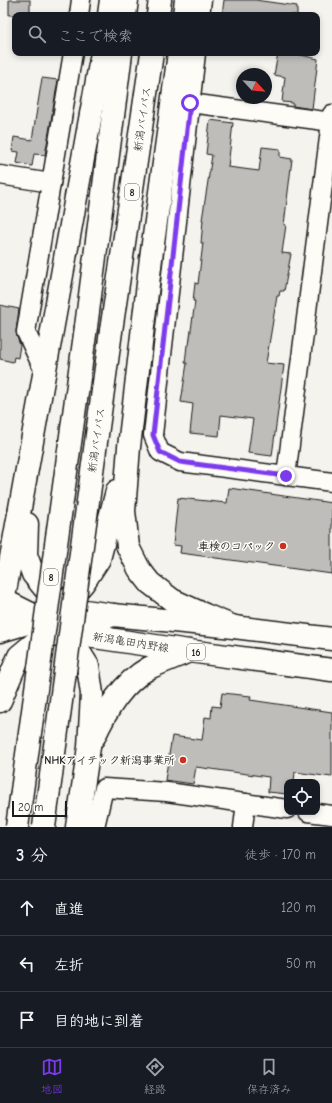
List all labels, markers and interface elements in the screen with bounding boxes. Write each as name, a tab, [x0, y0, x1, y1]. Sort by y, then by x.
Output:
search box	[12, 12, 320, 56]
icon: search	[26, 23, 48, 45]
text: ここで検索	[58, 27, 133, 45]
north arrow	[236, 68, 272, 104]
street label: 新潟バイパス	[131, 86, 154, 153]
route start	[181, 94, 199, 112]
road number: 8	[125, 184, 139, 200]
street label: 新潟バイパス	[85, 407, 108, 474]
route end	[277, 467, 295, 485]
place label: 車検のコパック	[198, 540, 275, 553]
marker: 車検のコパック	[278, 541, 288, 551]
road number: 8	[44, 569, 58, 585]
street label: 新潟亀田内野線	[92, 630, 170, 655]
road number: 16	[187, 644, 205, 660]
place label: NHKアイテック新潟事業所	[44, 754, 175, 767]
marker: NHKアイテック新潟事業所	[178, 755, 188, 765]
map controls	[284, 779, 320, 815]
button: locate	[284, 779, 320, 815]
scale bar	[12, 799, 67, 818]
text: 20 m	[18, 801, 43, 814]
text: 3 分	[16, 846, 47, 865]
text: 徒歩 · 170 m	[245, 847, 316, 862]
icon: ahead	[16, 897, 38, 919]
text: 直進	[54, 900, 84, 918]
text: 120 m	[281, 900, 316, 915]
icon: left	[16, 953, 38, 975]
text: 左折	[54, 956, 84, 974]
text: 50 m	[286, 956, 316, 971]
icon: arrive	[16, 1009, 38, 1031]
text: 目的地に到着	[54, 1012, 144, 1030]
tab: 地図	[41, 1056, 63, 1096]
tab: 経路	[144, 1056, 166, 1096]
tab: 保存済み	[247, 1056, 291, 1096]

